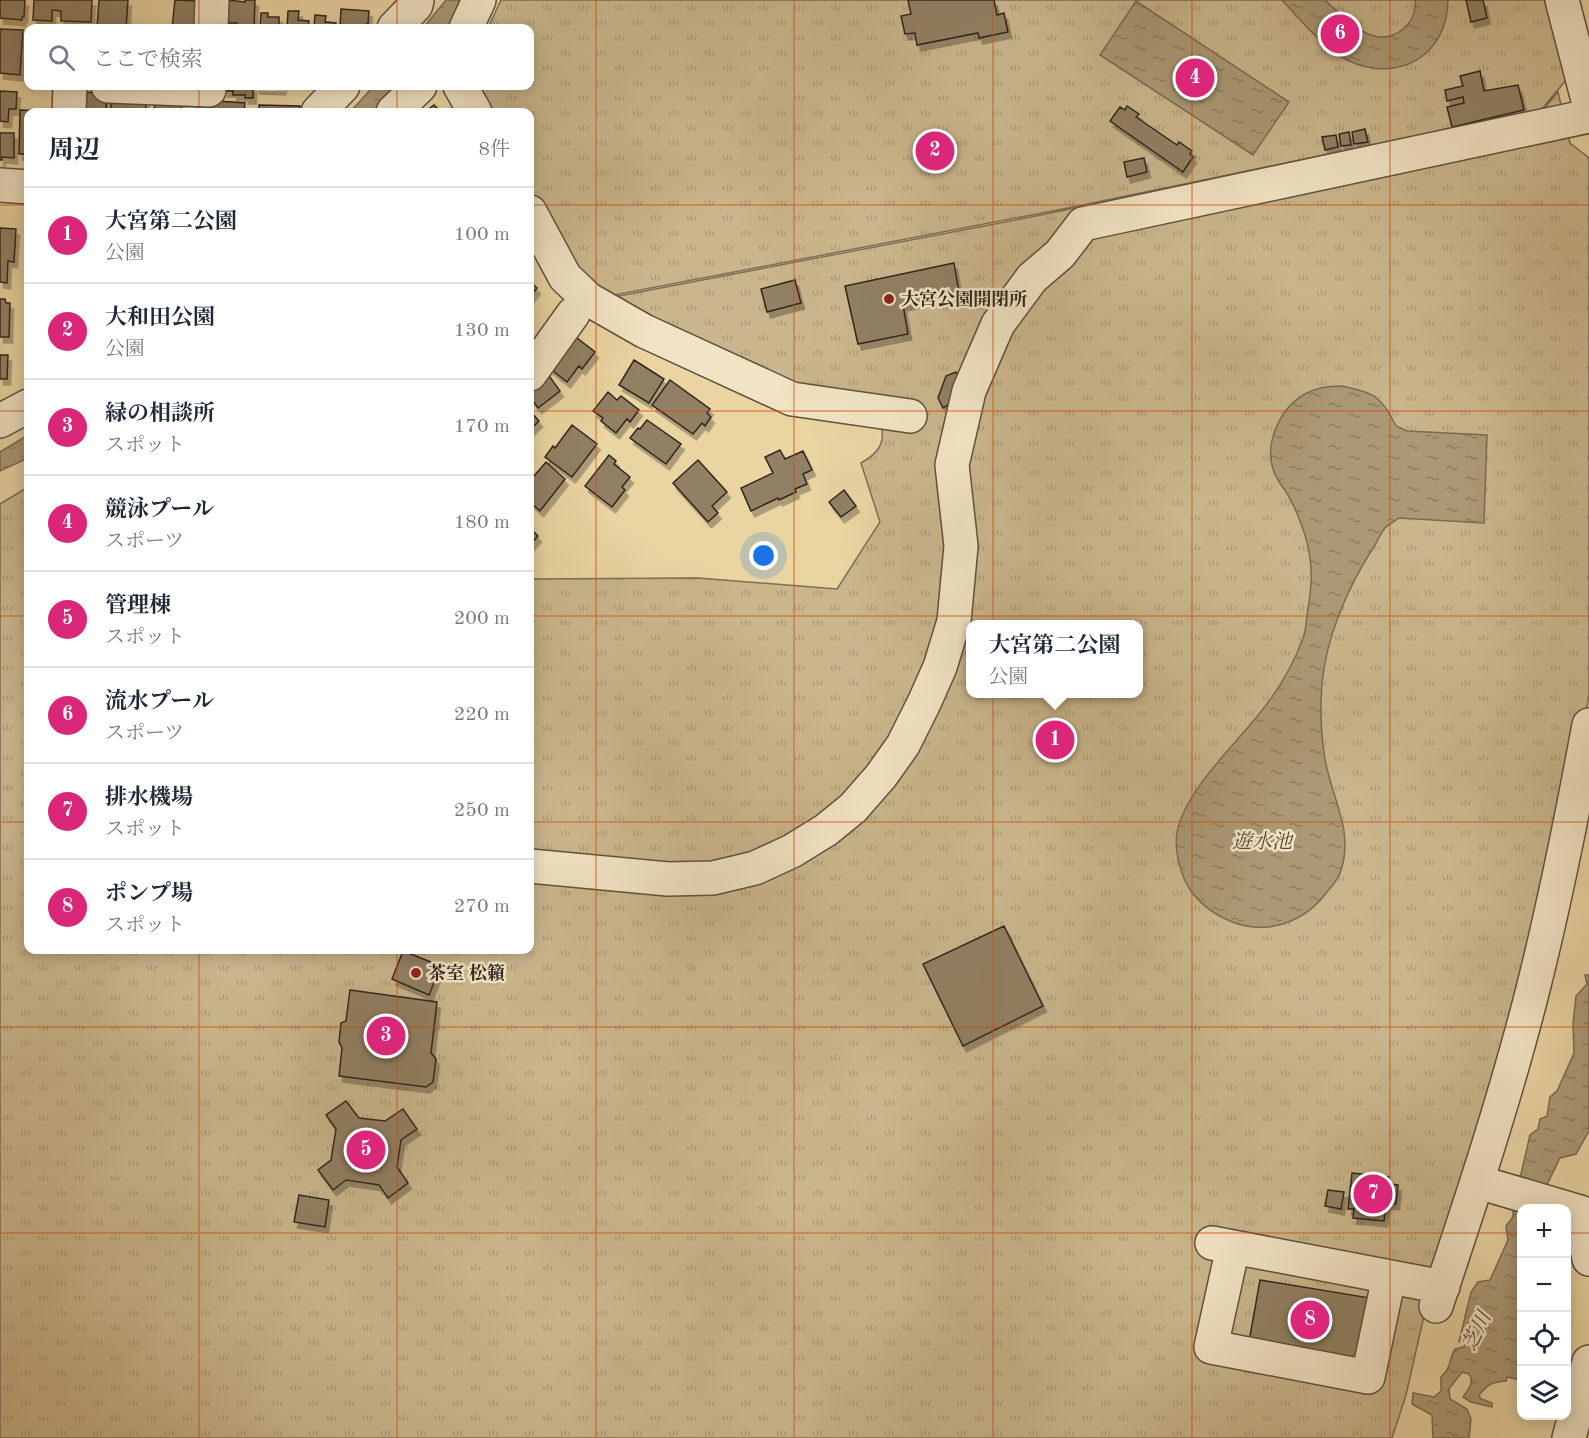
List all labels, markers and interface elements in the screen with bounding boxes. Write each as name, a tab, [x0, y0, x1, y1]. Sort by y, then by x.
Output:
pin: 6	[1320, 12, 1360, 57]
search box	[24, 24, 534, 90]
icon: search	[45, 41, 78, 74]
text: ここで検索	[93, 49, 203, 71]
pin: 4	[1176, 56, 1214, 100]
pin: 2	[916, 128, 954, 174]
text: 周辺	[48, 138, 100, 164]
text: 8件	[478, 140, 510, 160]
text: 大宮第二公園	[105, 211, 237, 233]
text: 1	[62, 225, 73, 245]
text: 100 m	[454, 225, 510, 245]
text: 公園	[105, 244, 145, 264]
place label: 大宮公園開閉所	[901, 289, 1027, 309]
marker: 大宮公園開閉所	[882, 292, 896, 306]
text: 大和田公園	[105, 307, 215, 329]
text: 2	[62, 321, 73, 341]
text: 130 m	[454, 321, 510, 341]
text: 公園	[105, 340, 145, 360]
text: 緑の相談所	[105, 403, 215, 425]
text: 3	[62, 417, 73, 437]
text: 170 m	[454, 417, 510, 437]
text: スポット	[105, 436, 185, 456]
text: 競泳プール	[105, 499, 214, 521]
text: 4	[62, 513, 73, 533]
text: 180 m	[454, 513, 510, 533]
text: スポーツ	[105, 532, 184, 552]
your location	[749, 541, 778, 570]
text: 管理棟	[105, 595, 171, 617]
text: 5	[62, 609, 73, 629]
text: 200 m	[454, 609, 510, 629]
popup	[966, 620, 1143, 698]
text: スポット	[105, 628, 185, 648]
text: 大宮第二公園	[988, 635, 1121, 657]
text: 公園	[988, 668, 1028, 688]
text: 流水プール	[105, 691, 214, 713]
text: 6	[62, 705, 73, 725]
text: 220 m	[454, 705, 510, 725]
pin: 1	[1036, 718, 1074, 762]
text: スポーツ	[105, 724, 184, 744]
text: 排水機場	[105, 787, 193, 809]
text: 7	[62, 801, 73, 821]
text: 250 m	[454, 801, 510, 821]
text: スポット	[105, 820, 185, 840]
water label: 遊水池	[1232, 831, 1294, 853]
text: ポンプ場	[105, 883, 193, 905]
text: 8	[62, 897, 73, 917]
text: 270 m	[454, 897, 510, 917]
text: スポット	[105, 916, 185, 936]
place label: 茶室 松籟	[428, 963, 505, 983]
marker: 茶室 松籟	[409, 966, 423, 980]
pin: 3	[366, 1014, 406, 1058]
pin: 5	[346, 1128, 386, 1172]
pin: 7	[1354, 1172, 1392, 1216]
map controls	[1517, 1204, 1571, 1420]
button: +	[1517, 1204, 1571, 1258]
button: −	[1517, 1258, 1571, 1312]
pin: 8	[1290, 1298, 1330, 1342]
water label: 芝川	[1458, 1307, 1496, 1354]
button: locate	[1517, 1312, 1571, 1366]
button: layers	[1517, 1366, 1571, 1420]

